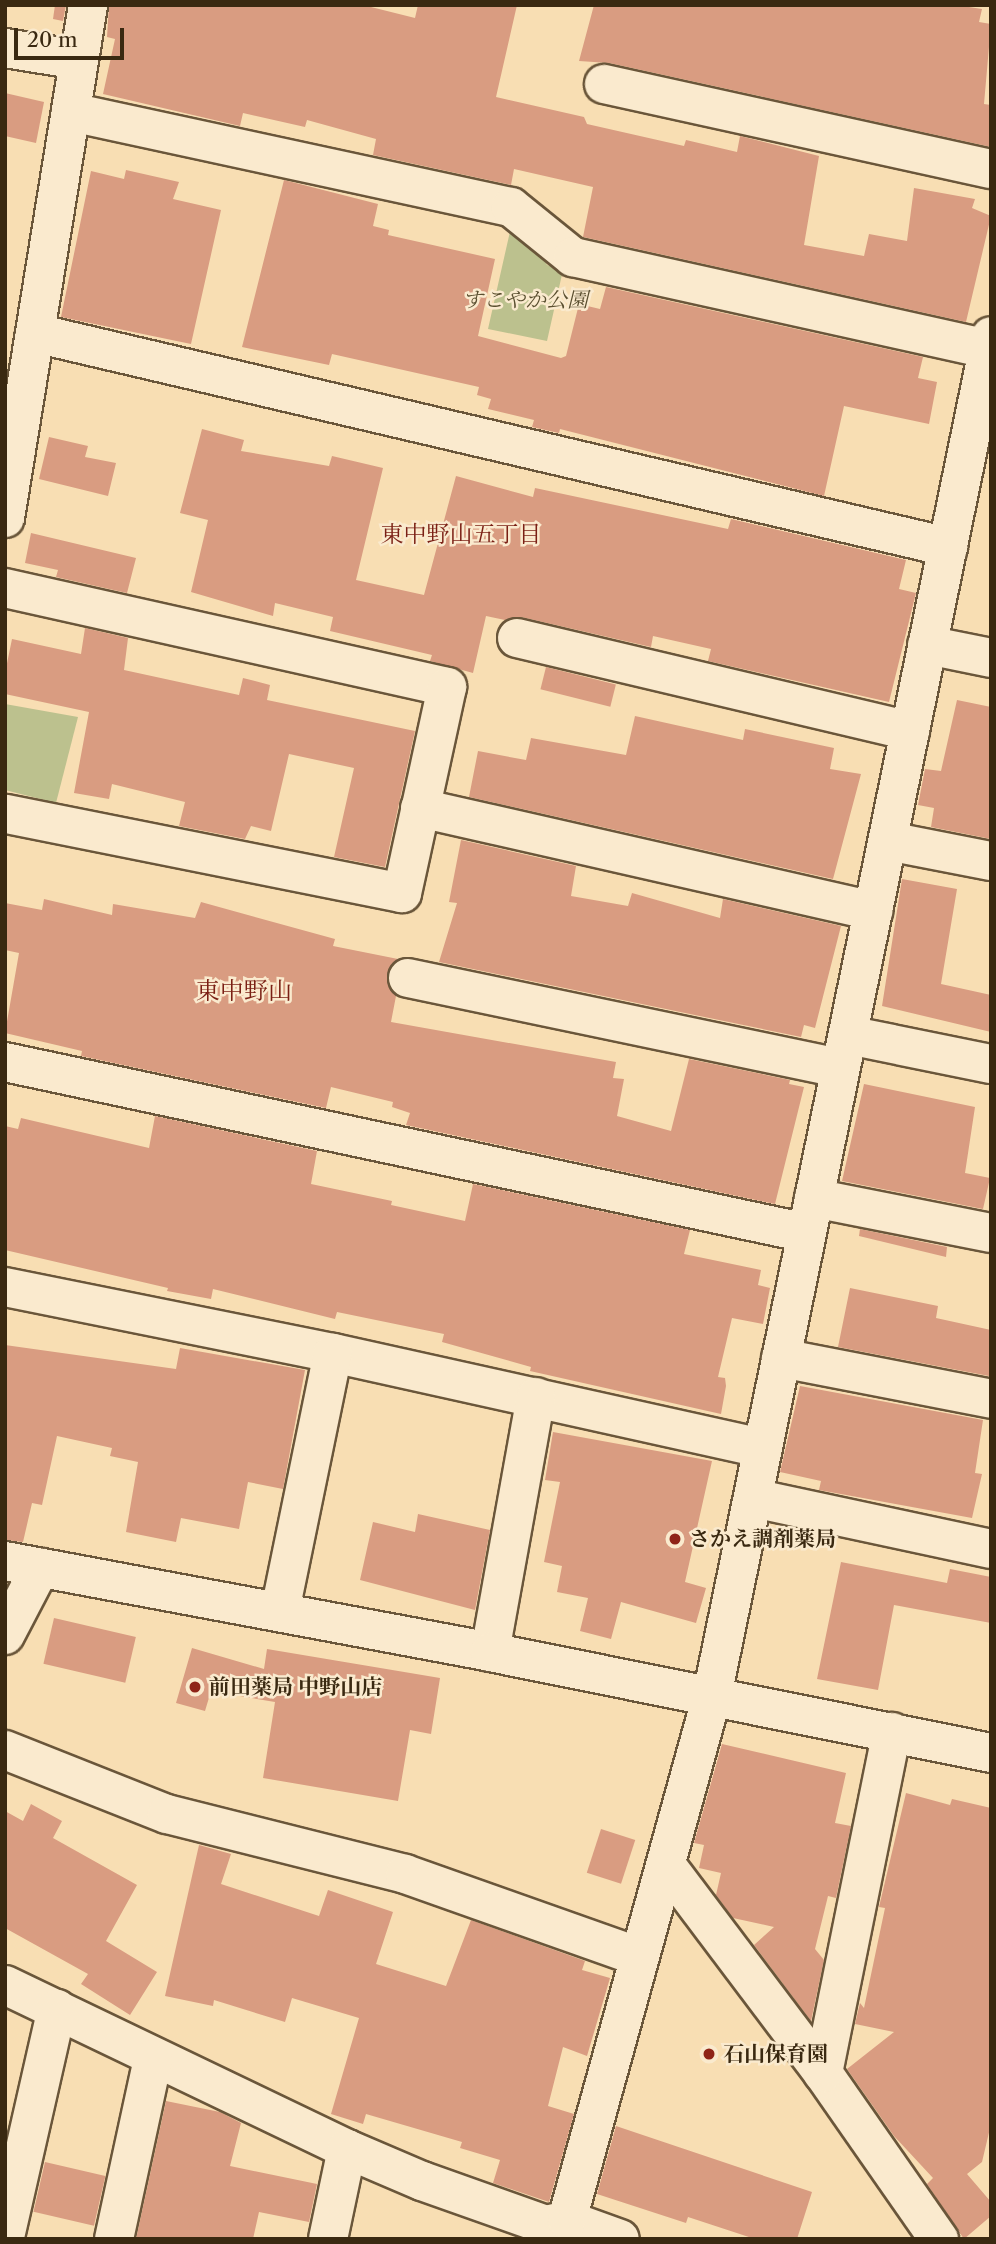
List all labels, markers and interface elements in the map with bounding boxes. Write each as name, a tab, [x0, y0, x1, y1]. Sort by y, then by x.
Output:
scale bar	[18, 14, 128, 58]
text: 20 m	[27, 27, 78, 52]
park label: すこやか公園	[462, 287, 588, 313]
district label: 東中野山五丁目	[381, 520, 541, 548]
district label: 東中野山	[196, 977, 292, 1005]
place label: さかえ調剤薬局	[689, 1526, 836, 1552]
marker: さかえ調剤薬局	[667, 1531, 683, 1547]
place label: 前田薬局 中野山店	[209, 1674, 382, 1700]
marker: 前田薬局 中野山店	[187, 1679, 203, 1695]
place label: 石山保育園	[723, 2041, 828, 2067]
marker: 石山保育園	[701, 2046, 717, 2062]

